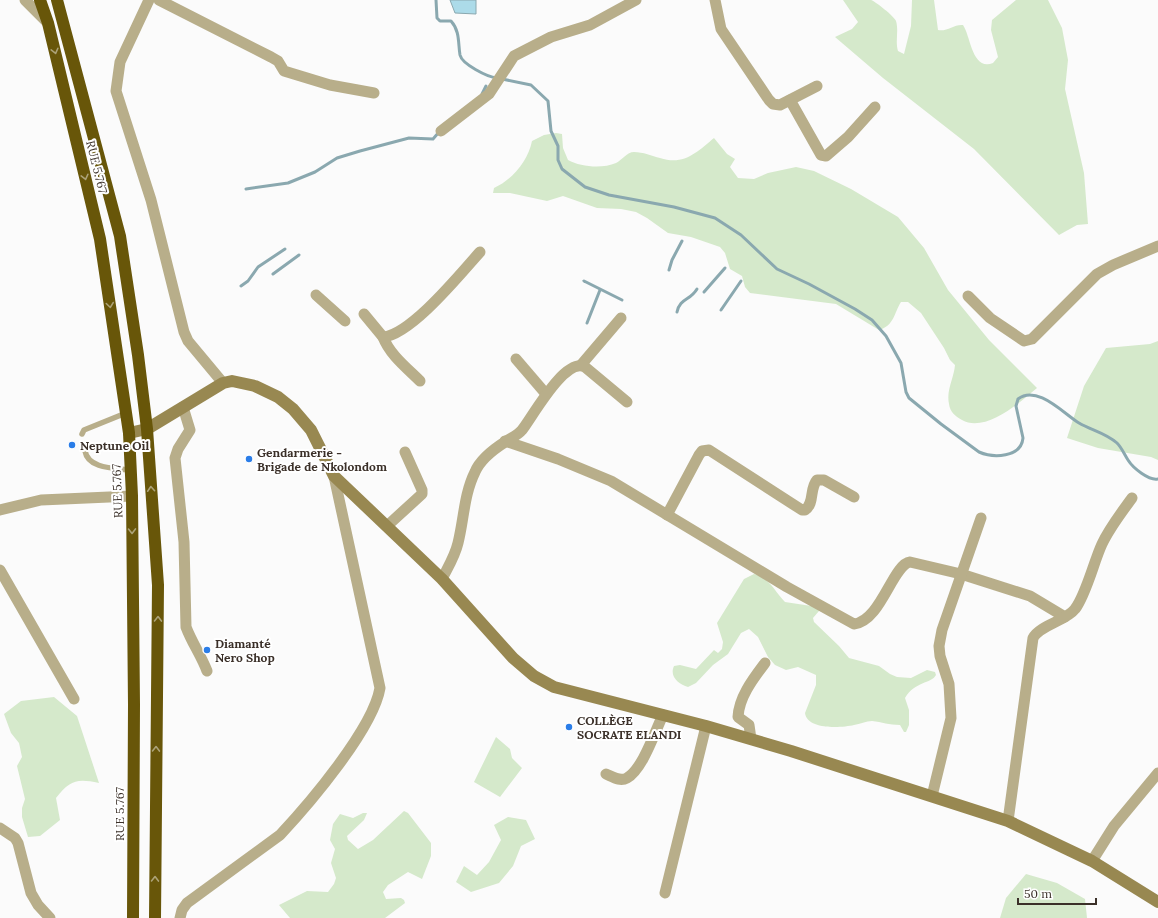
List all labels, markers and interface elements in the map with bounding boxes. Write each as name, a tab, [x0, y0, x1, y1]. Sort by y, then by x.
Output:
one-way arrow	[50, 48, 58, 54]
street label: RUE 5.767	[83, 139, 111, 196]
one-way arrow	[81, 174, 89, 181]
one-way arrow	[105, 302, 114, 308]
place label: Neptune Oil	[80, 438, 149, 453]
marker: Neptune Oil	[67, 440, 77, 450]
place label: Gendarmerie - Brigade de Nkolondom	[257, 445, 387, 474]
marker: Gendarmerie - Brigade de Nkolondom	[244, 454, 254, 464]
street label: RUE 5.767	[109, 463, 125, 518]
one-way arrow	[147, 486, 156, 492]
one-way arrow	[128, 528, 136, 534]
one-way arrow	[154, 616, 162, 622]
place label: Diamanté Nero Shop	[215, 636, 275, 665]
marker: Diamanté Nero Shop	[202, 645, 212, 655]
place label: COLLÈGE SOCRATE ELANDI	[577, 713, 682, 742]
marker: COLLÈGE SOCRATE ELANDI	[564, 722, 574, 732]
one-way arrow	[152, 746, 160, 752]
street label: RUE 5.767	[112, 786, 127, 841]
one-way arrow	[151, 876, 159, 882]
scale bar	[1018, 880, 1096, 906]
text: 50 m	[1024, 886, 1052, 901]

